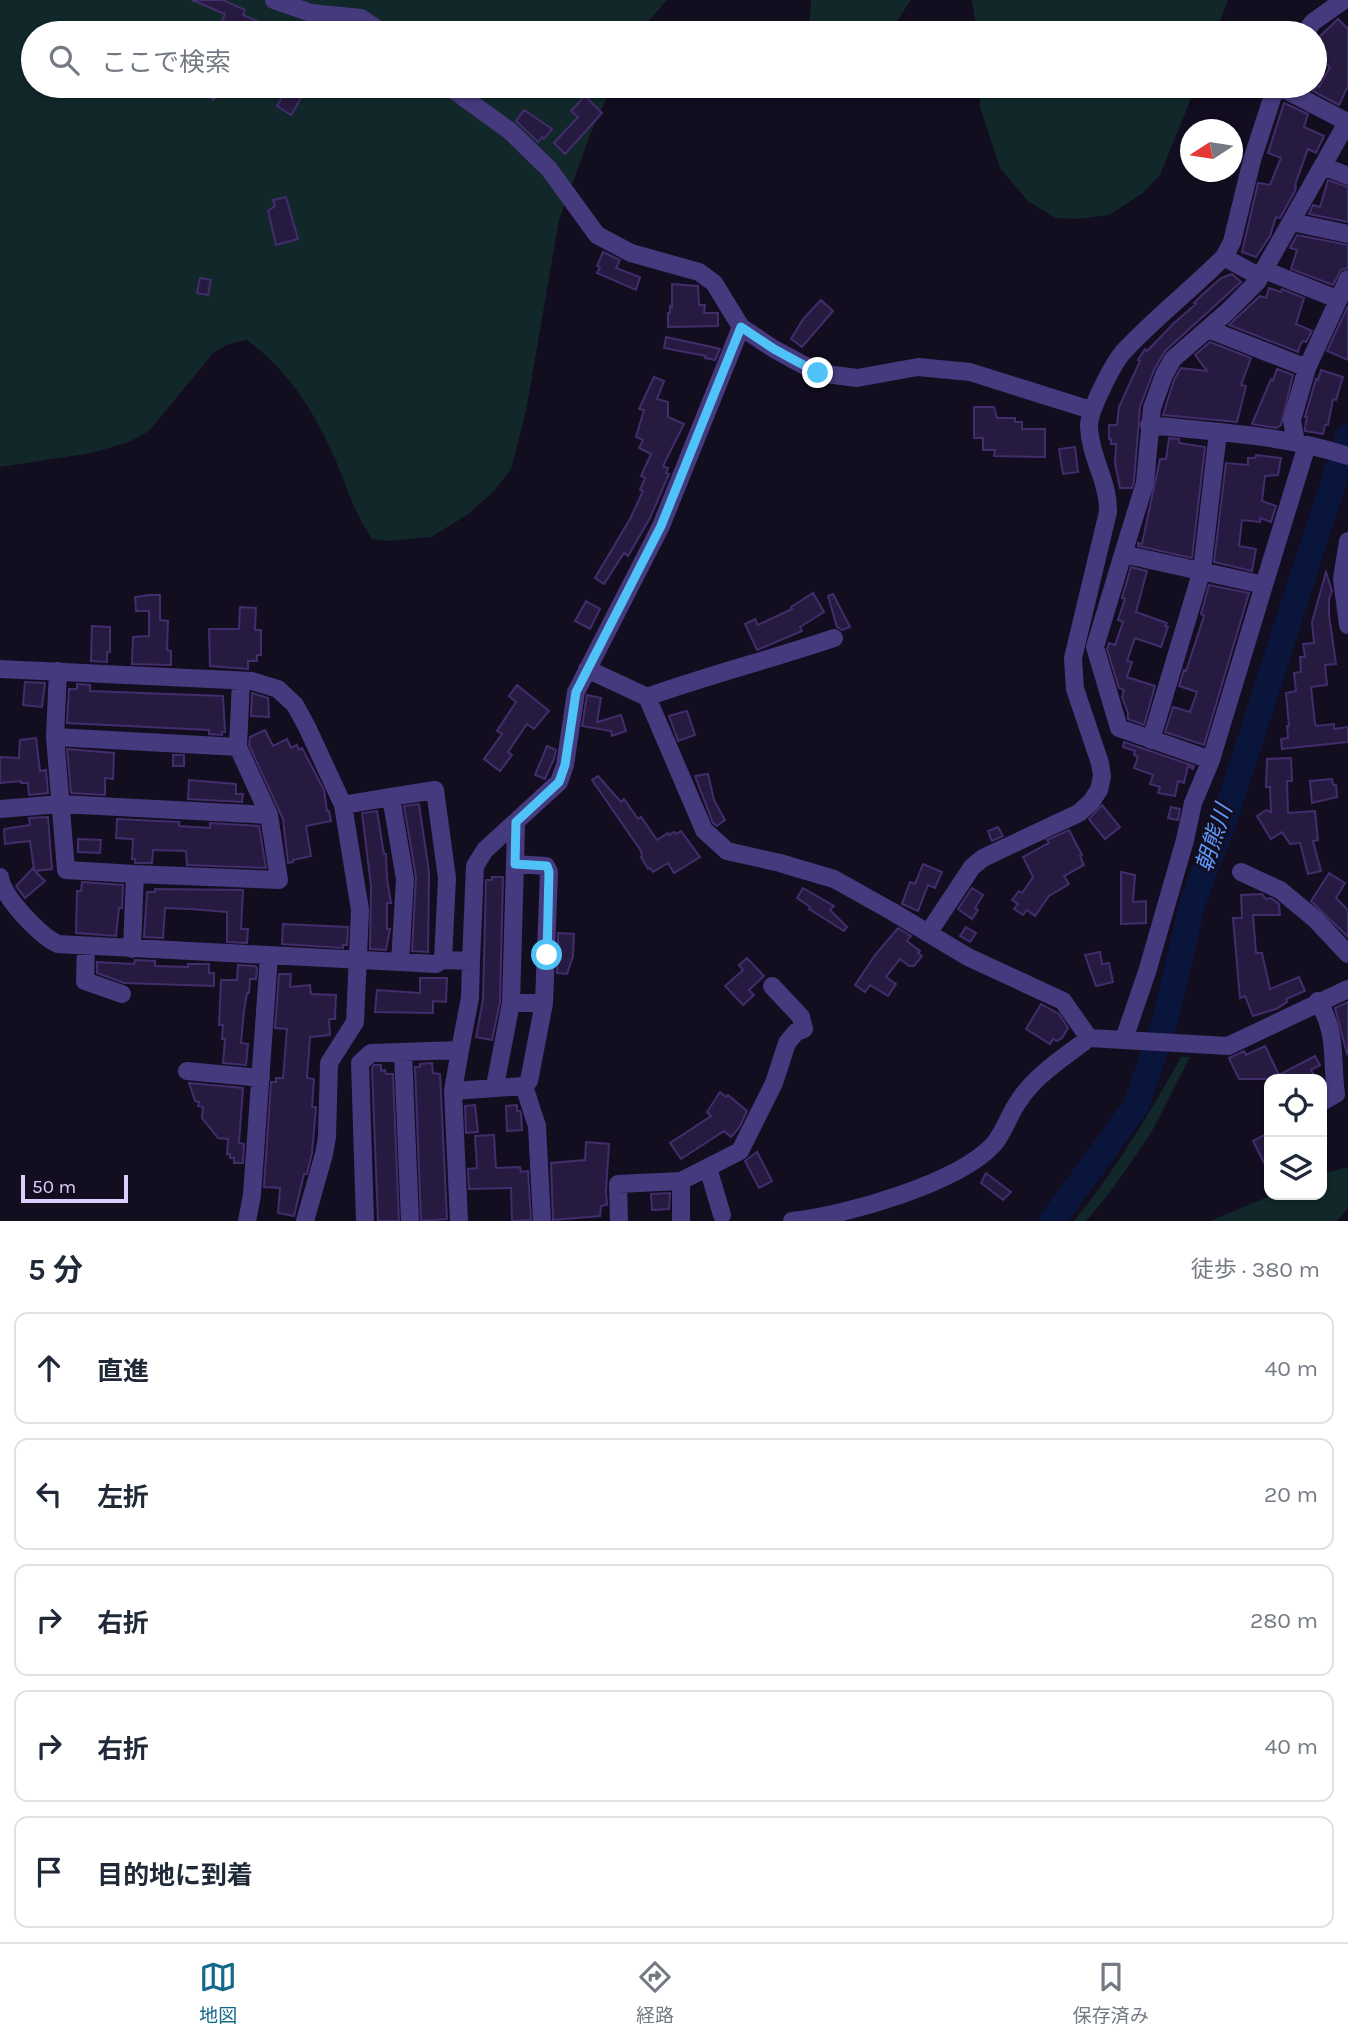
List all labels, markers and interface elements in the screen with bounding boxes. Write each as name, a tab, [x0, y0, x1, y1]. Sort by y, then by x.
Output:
search box	[21, 21, 1327, 98]
icon: search	[45, 41, 83, 79]
text: ここで検索	[101, 47, 231, 78]
north arrow	[1180, 119, 1243, 182]
route end	[802, 357, 833, 388]
water label: 朝熊川	[1190, 798, 1238, 875]
route start	[531, 939, 562, 970]
map controls	[1264, 1074, 1327, 1200]
button: locate	[1264, 1074, 1327, 1137]
button: layers	[1264, 1137, 1327, 1200]
scale bar	[21, 1172, 128, 1204]
text: 50 m	[32, 1176, 76, 1198]
text: 5 分	[28, 1252, 83, 1288]
text: 徒歩 · 380 m	[1191, 1256, 1320, 1283]
icon: ahead	[30, 1349, 68, 1387]
text: 40 m	[1265, 1355, 1318, 1382]
text: 直進	[97, 1356, 149, 1387]
icon: left	[30, 1475, 68, 1513]
text: 20 m	[1264, 1481, 1318, 1508]
text: 左折	[97, 1482, 149, 1513]
icon: right	[30, 1601, 68, 1639]
text: 280 m	[1250, 1607, 1318, 1634]
text: 右折	[97, 1608, 149, 1639]
icon: right	[30, 1727, 68, 1765]
text: 40 m	[1265, 1733, 1318, 1760]
text: 右折	[97, 1734, 149, 1765]
icon: arrive	[30, 1853, 68, 1891]
text: 目的地に到着	[97, 1860, 253, 1891]
tab: 地図	[199, 1958, 237, 2027]
tab: 経路	[636, 1958, 674, 2027]
tab: 保存済み	[1073, 1958, 1149, 2027]

